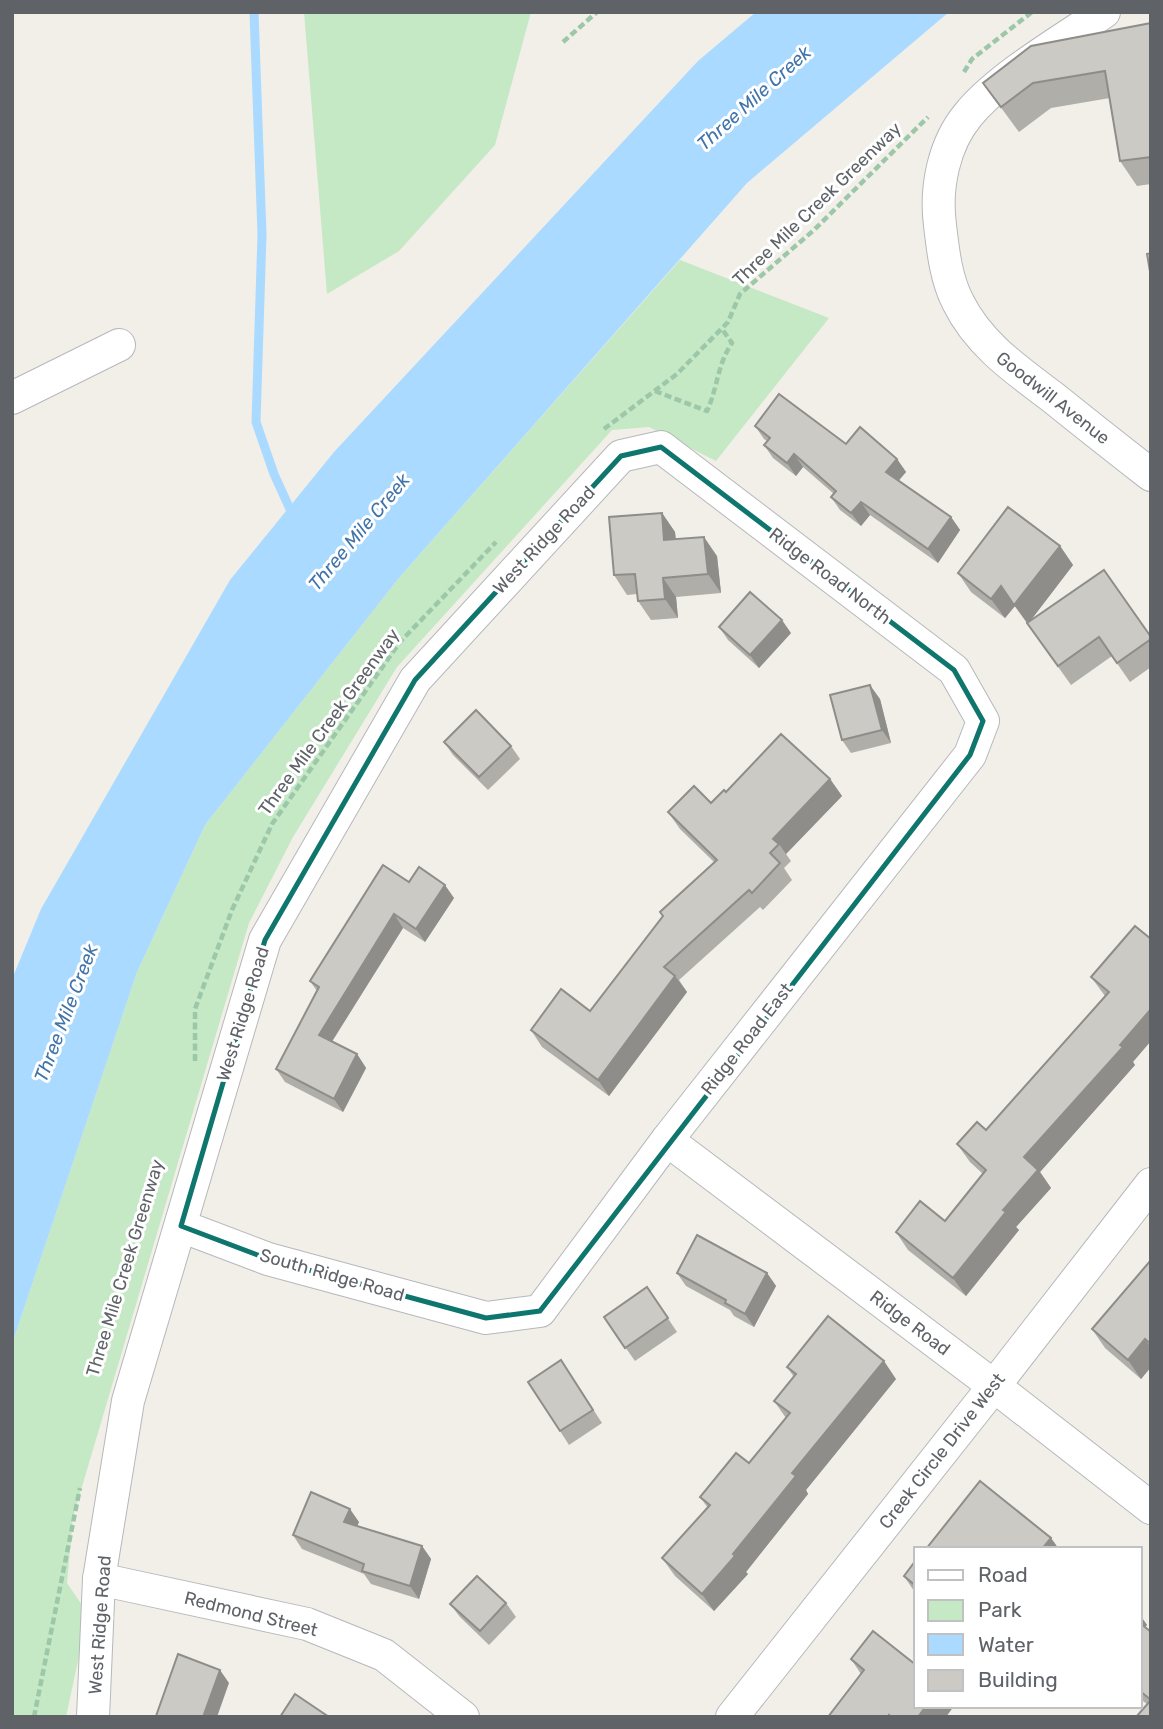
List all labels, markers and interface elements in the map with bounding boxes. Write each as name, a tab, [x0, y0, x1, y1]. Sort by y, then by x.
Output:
water label: Three Mile Creek	[692, 41, 816, 155]
street label: Three Mile Creek Greenway	[728, 118, 906, 290]
street label: Goodwill Avenue	[992, 347, 1114, 449]
water label: Three Mile Creek	[303, 469, 415, 595]
street label: West Ridge Road	[488, 481, 600, 599]
street label: Ridge Road North	[765, 523, 895, 629]
street label: Three Mile Creek Greenway	[254, 624, 404, 820]
water label: Three Mile Creek	[29, 941, 103, 1085]
street label: West Ridge Road	[212, 944, 274, 1084]
street label: Ridge Road East	[696, 979, 798, 1099]
street label: Three Mile Creek Greenway	[81, 1157, 169, 1379]
street label: South Ridge Road	[257, 1244, 407, 1306]
street label: Ridge Road	[866, 1286, 954, 1360]
street label: Creek Circle Drive West	[874, 1369, 1010, 1533]
legend	[914, 1547, 1142, 1708]
street label: West Ridge Road	[84, 1555, 116, 1695]
text: Road	[978, 1562, 1028, 1587]
street label: Redmond Street	[182, 1587, 320, 1641]
text: Park	[978, 1597, 1022, 1622]
text: Water	[978, 1632, 1034, 1657]
text: Building	[978, 1667, 1058, 1692]

